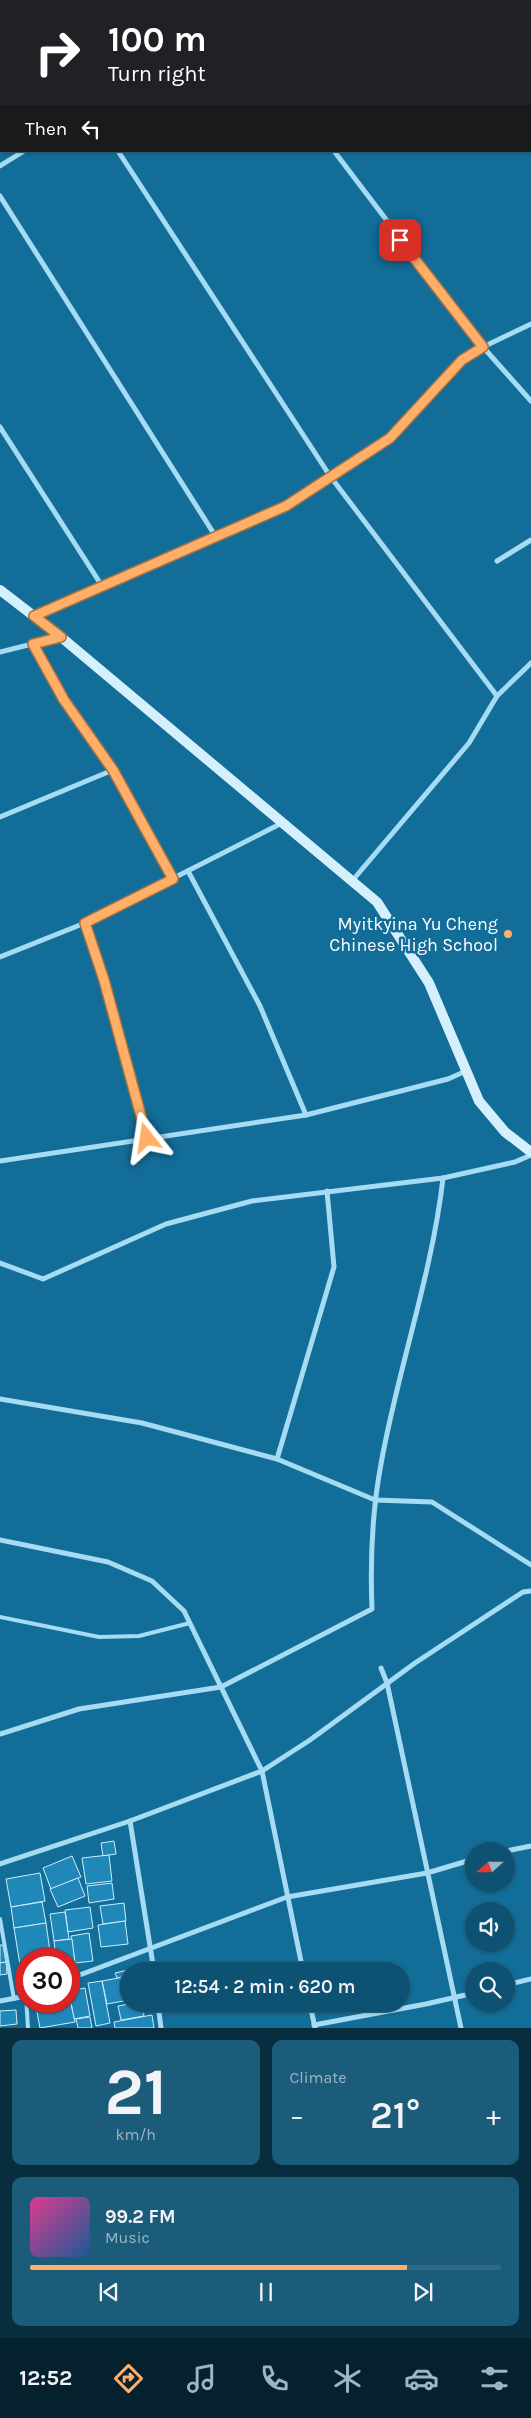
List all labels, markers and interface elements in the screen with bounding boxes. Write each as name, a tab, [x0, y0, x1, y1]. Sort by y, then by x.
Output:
text: 100 m	[108, 19, 207, 60]
icon: right	[25, 20, 90, 85]
text: Turn right	[108, 61, 206, 87]
icon: left	[77, 115, 105, 143]
text: Then	[25, 118, 67, 140]
pin	[379, 219, 421, 261]
icon: arrive	[386, 226, 414, 254]
place label: Myitkyina Yu Cheng Chinese High School	[329, 913, 498, 956]
marker: Myitkyina Yu Cheng Chinese High School	[502, 928, 514, 940]
position arrow	[120, 1111, 172, 1163]
north arrow	[465, 1842, 515, 1892]
map controls	[465, 1842, 515, 2012]
button: sound	[465, 1902, 515, 1952]
speed limit sign: 30	[15, 1948, 80, 2013]
button: search	[465, 1962, 515, 2012]
text: 12:54 · 2 min · 620 m	[175, 1976, 355, 1998]
text: 21	[105, 2054, 167, 2130]
text: Climate	[290, 2068, 347, 2087]
text: 21°	[370, 2093, 420, 2138]
text: −	[290, 2099, 304, 2132]
text: +	[486, 2099, 501, 2132]
text: km/h	[115, 2125, 156, 2144]
text: 99.2 FM	[105, 2206, 176, 2228]
text: Music	[105, 2228, 150, 2247]
icon: previous	[95, 2278, 123, 2306]
icon: pause	[252, 2278, 280, 2306]
icon: next	[409, 2278, 437, 2306]
icon: directions	[111, 2361, 146, 2396]
icon: music	[184, 2361, 219, 2396]
icon: phone	[257, 2361, 292, 2396]
icon: climate	[330, 2361, 365, 2396]
icon: car	[404, 2361, 439, 2396]
icon: filters	[477, 2361, 512, 2396]
text: 12:52	[19, 2365, 72, 2391]

